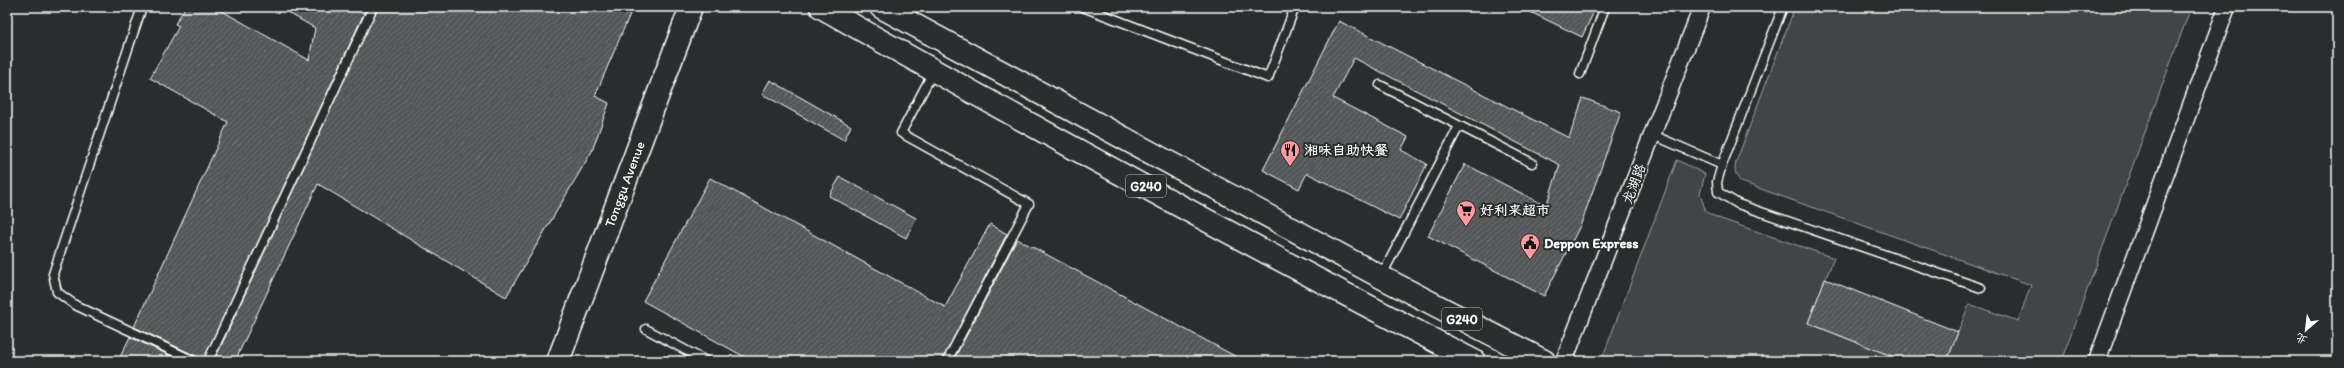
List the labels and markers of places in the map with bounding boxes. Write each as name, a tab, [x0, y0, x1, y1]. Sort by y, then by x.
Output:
restaurant icon: 湘味自助快餐	[1279, 139, 1301, 167]
place label: 湘味自助快餐	[1304, 142, 1388, 159]
supermarket icon: 好利来超市	[1455, 199, 1477, 227]
place label: 好利来超市	[1480, 202, 1550, 219]
public building icon: Deppon Express	[1519, 232, 1541, 260]
place label: Deppon Express	[1544, 235, 1639, 252]

